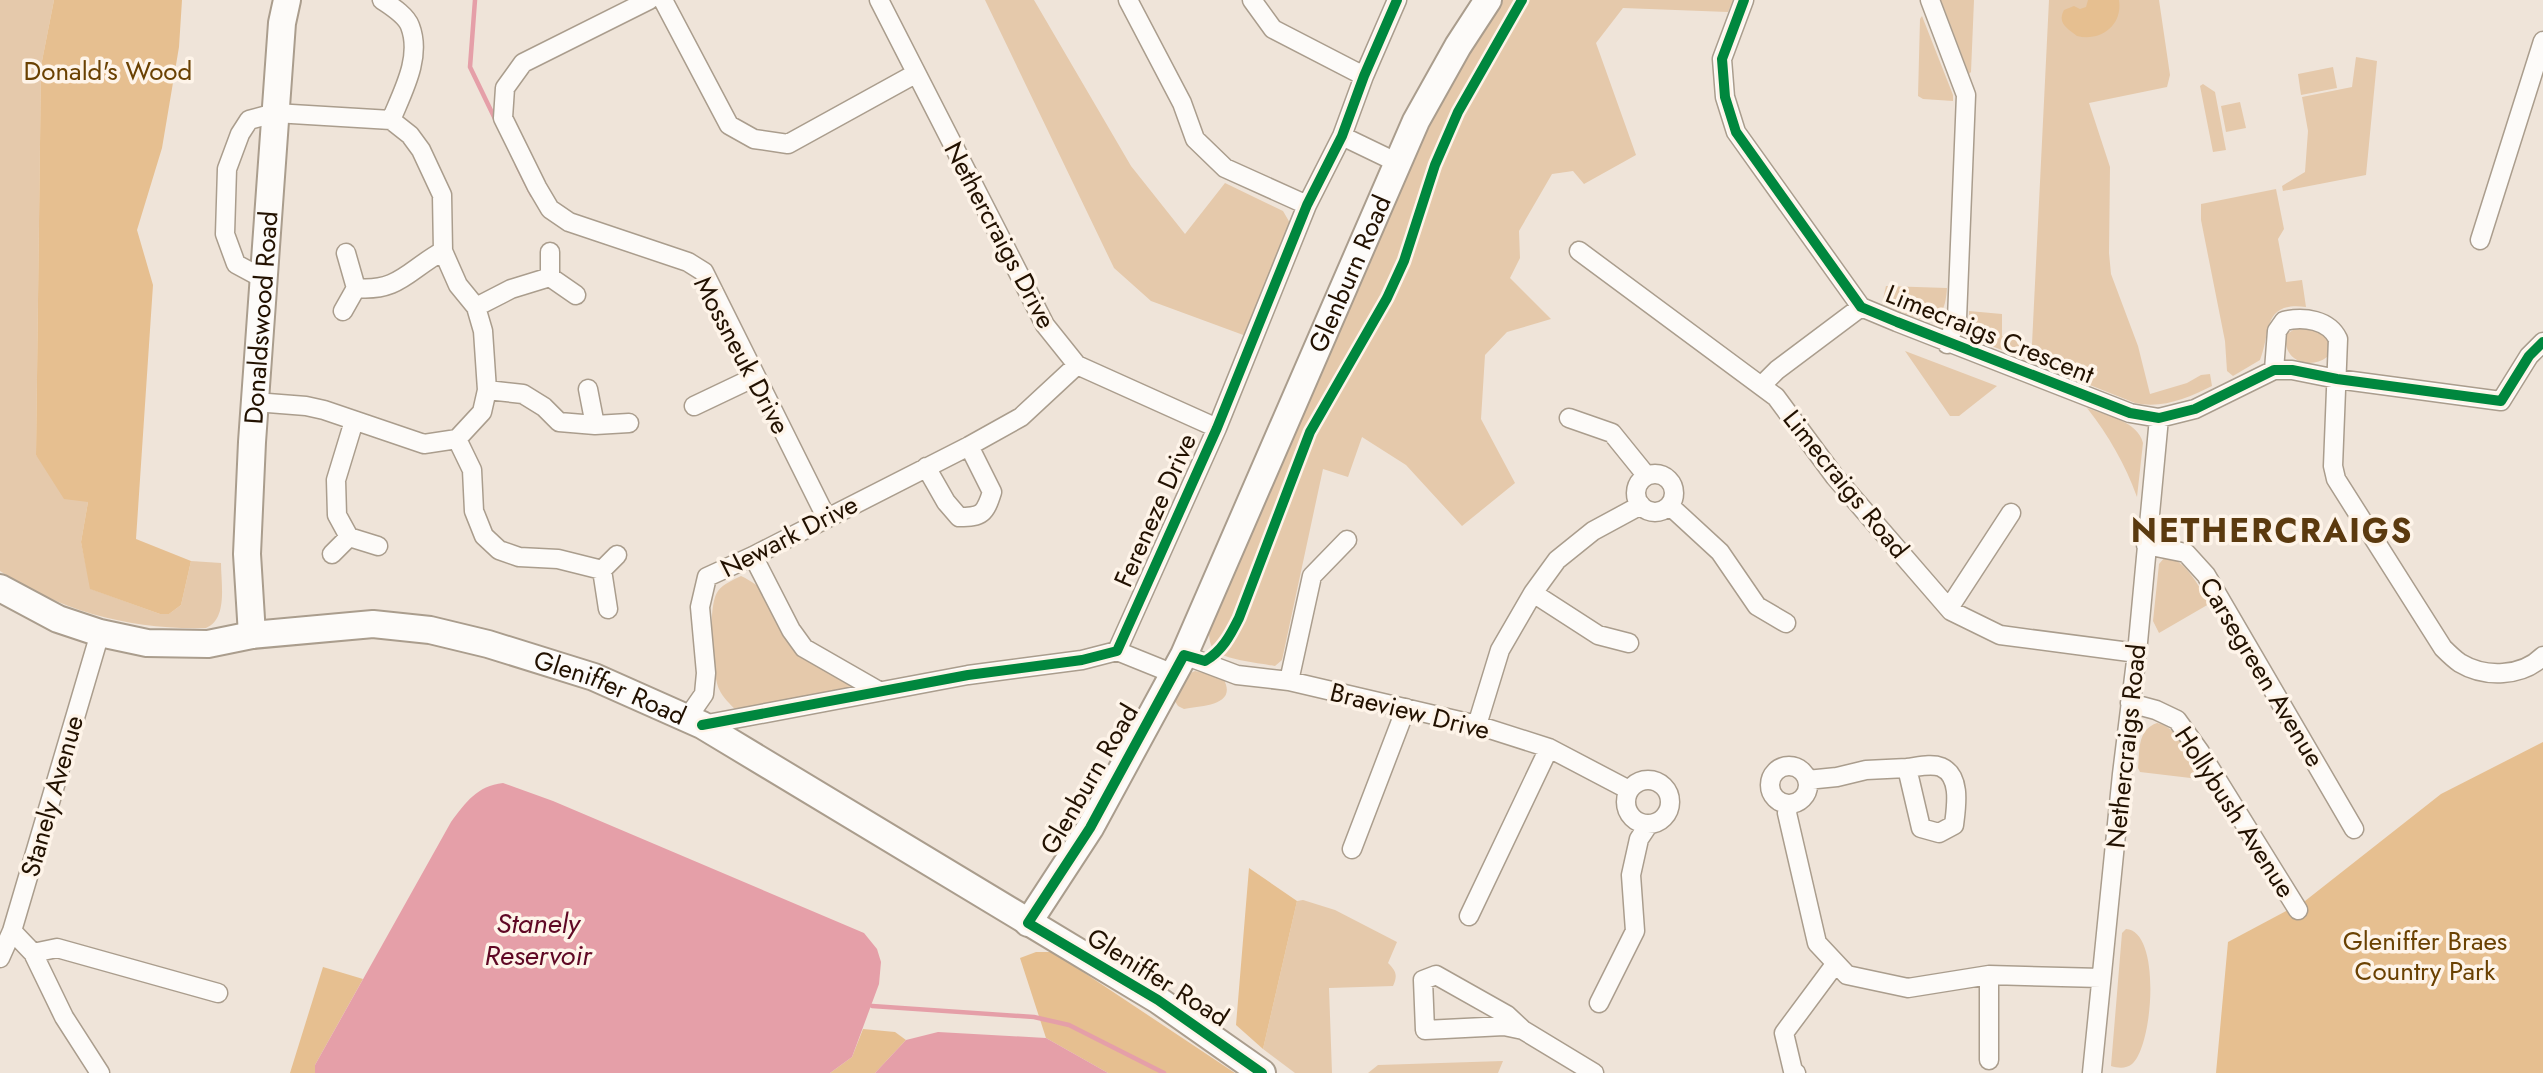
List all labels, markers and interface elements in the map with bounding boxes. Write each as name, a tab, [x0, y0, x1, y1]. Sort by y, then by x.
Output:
park label: Donald's Wood	[24, 52, 192, 90]
street label: Nethercraigs Drive	[935, 135, 1065, 335]
street label: Glenburn Road	[1299, 189, 1401, 358]
street label: Donaldswood Road	[234, 210, 287, 426]
street label: Mossneuk Drive	[684, 269, 800, 441]
street label: Limecraigs Crescent	[1880, 275, 2101, 393]
street label: Limecraigs Road	[1774, 401, 1918, 567]
street label: Fereneze Drive	[1104, 427, 1206, 593]
street label: Newark Drive	[714, 485, 864, 587]
district label: NETHERCRAIGS	[2131, 507, 2413, 554]
street label: Carsegreen Avenue	[2190, 570, 2334, 774]
street label: Gleniffer Road	[529, 640, 692, 735]
street label: Nethercraigs Road	[2096, 642, 2156, 850]
street label: Braeview Drive	[1326, 673, 1494, 749]
street label: Glenburn Road	[1031, 697, 1147, 861]
street label: Stanely Avenue	[11, 711, 93, 881]
street label: Hollybush Avenue	[2165, 719, 2305, 905]
water label: Stanely Reservoir	[484, 903, 593, 976]
street label: Gleniffer Road	[1080, 918, 1236, 1036]
park label: Gleniffer Braes Country Park	[2343, 922, 2507, 990]

